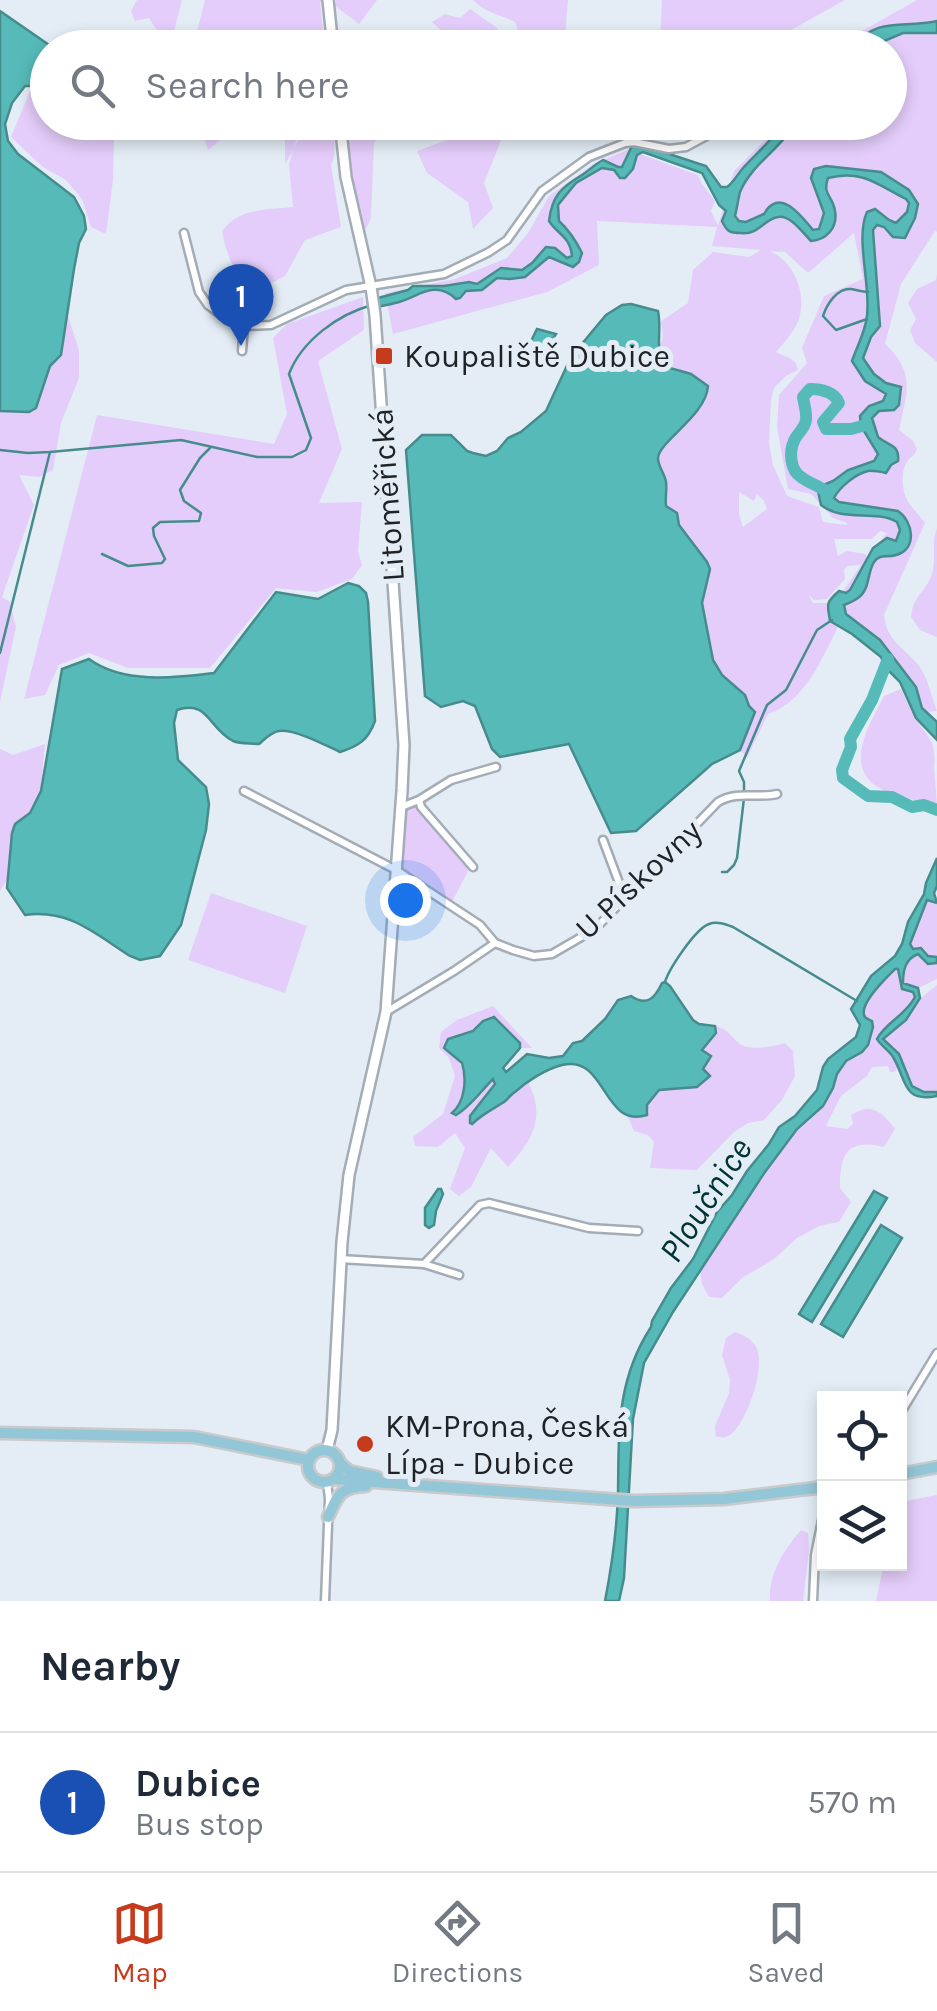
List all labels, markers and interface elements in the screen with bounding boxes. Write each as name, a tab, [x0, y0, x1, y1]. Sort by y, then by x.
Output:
search box	[30, 30, 907, 140]
icon: search	[65, 58, 120, 113]
text: Search here	[145, 63, 349, 108]
pin: 1	[208, 264, 274, 346]
place label: Koupaliště Dubice	[404, 338, 670, 375]
marker: Koupaliště Dubice	[373, 345, 395, 367]
street label: Litoměřická	[363, 407, 412, 583]
street label: U Pískovny	[568, 812, 709, 947]
your location	[380, 875, 431, 926]
water label: Ploučnice	[650, 1131, 761, 1270]
map controls	[817, 1391, 907, 1571]
button: locate	[817, 1391, 907, 1481]
place label: KM-Prona, Česká Lípa - Dubice	[385, 1407, 629, 1482]
marker: KM-Prona, Česká Lípa - Dubice	[354, 1433, 376, 1455]
button: layers	[817, 1481, 907, 1571]
text: Nearby	[40, 1641, 180, 1691]
text: Dubice	[135, 1761, 261, 1806]
text: 1	[67, 1784, 78, 1821]
text: 570 m	[807, 1784, 897, 1821]
text: Bus stop	[135, 1806, 264, 1843]
tab: Map	[112, 1896, 168, 1989]
tab: Directions	[392, 1896, 523, 1989]
tab: Saved	[747, 1896, 825, 1989]

